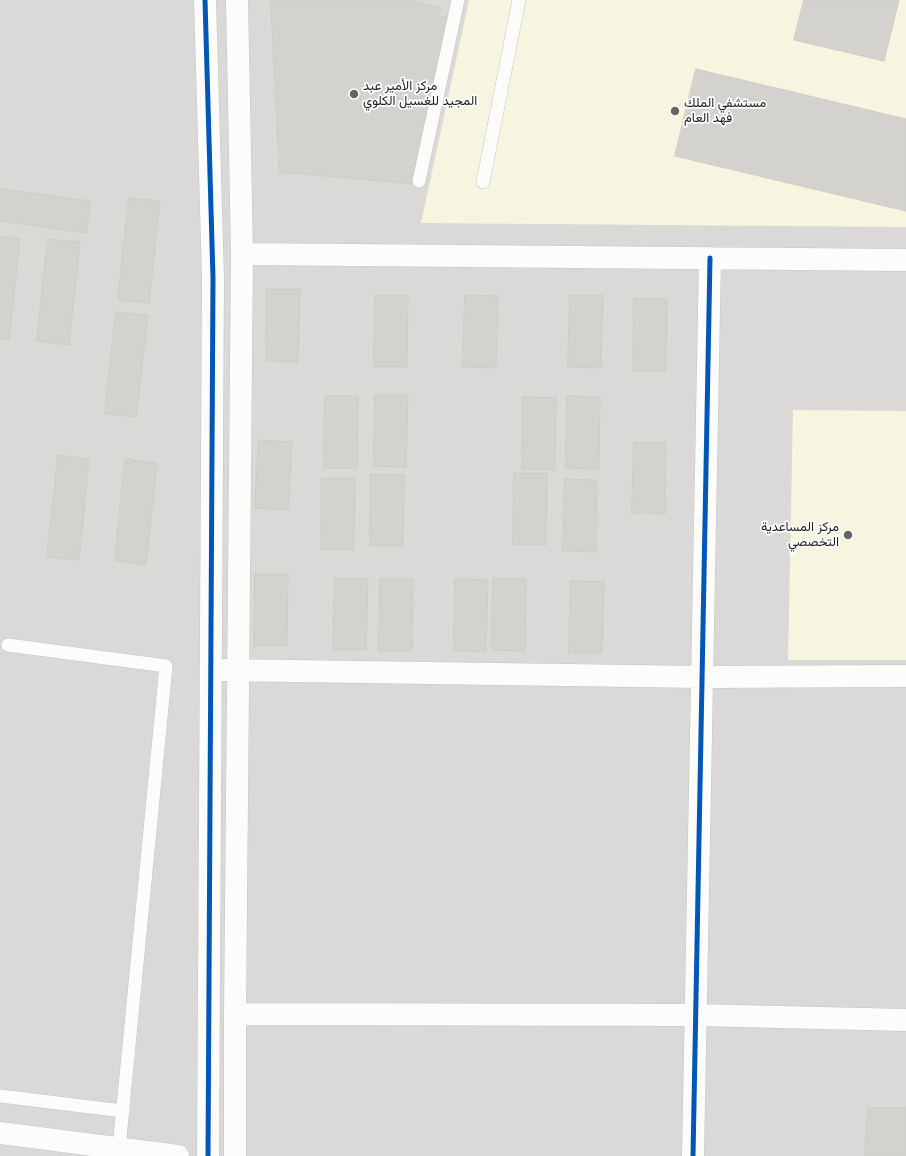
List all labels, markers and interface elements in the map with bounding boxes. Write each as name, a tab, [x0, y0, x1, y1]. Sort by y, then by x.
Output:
place label: مركز الأمير عبد المجيد للغسيل الكلوي	[363, 79, 477, 110]
marker: مركز الأمير عبد المجيد للغسيل الكلوي	[348, 88, 360, 100]
place label: مستشفي الملك فهد العام	[684, 96, 766, 127]
marker: مستشفي الملك فهد العام	[669, 105, 681, 117]
place label: مركز المساعدية التخصصي	[761, 520, 839, 551]
marker: مركز المساعدية التخصصي	[842, 529, 854, 541]

